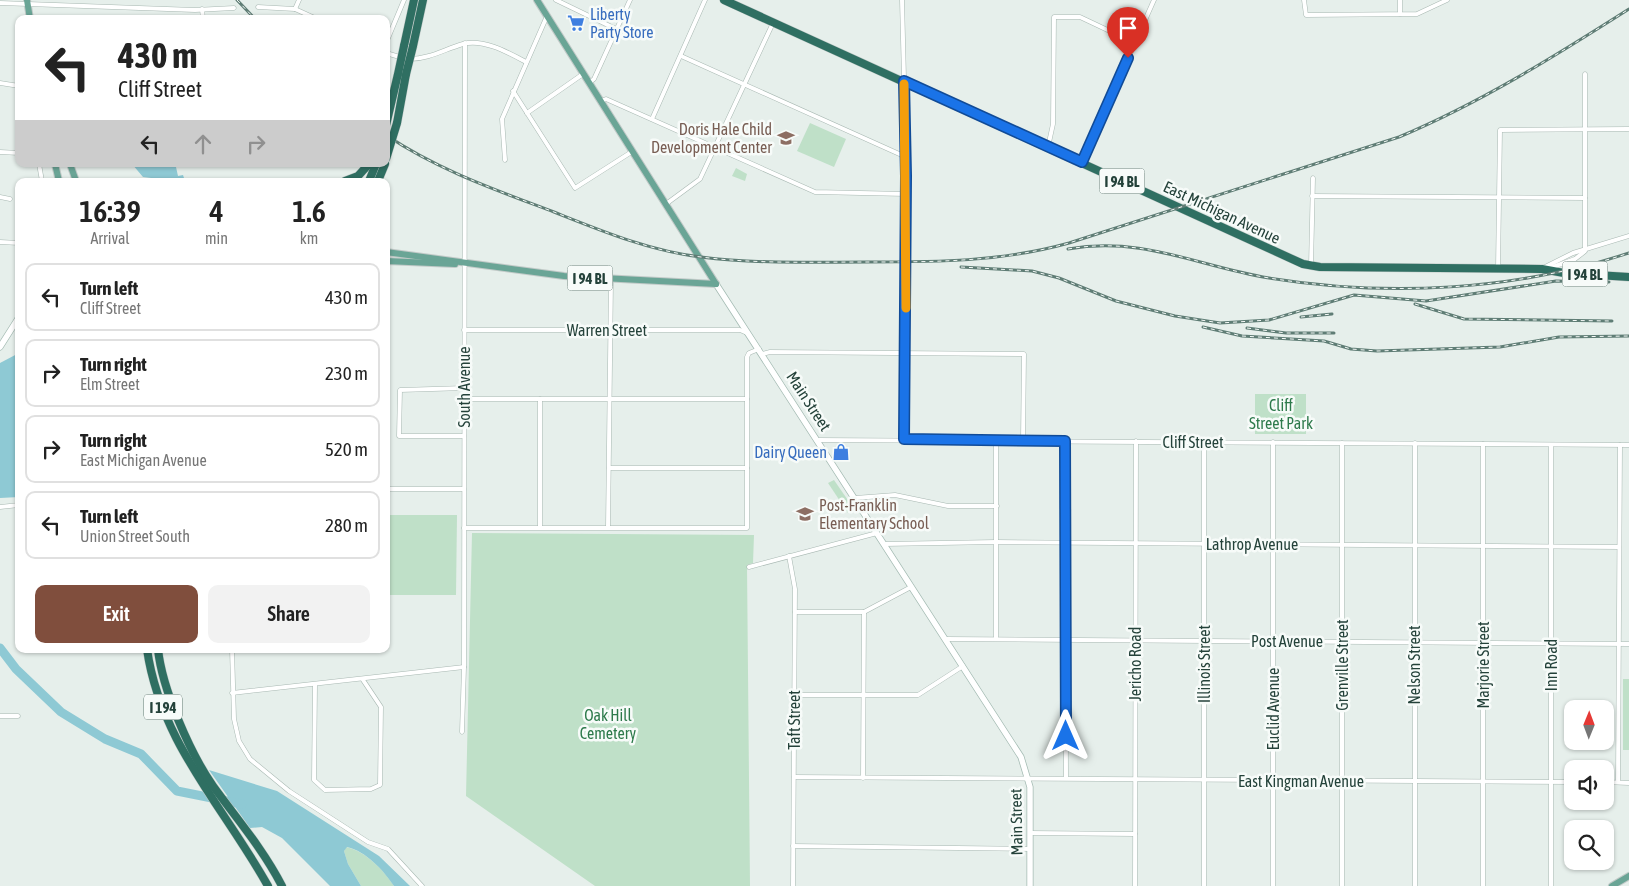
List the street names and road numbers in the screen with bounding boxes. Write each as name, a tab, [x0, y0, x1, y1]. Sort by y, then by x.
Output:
road number: I 94 BL	[1100, 168, 1144, 194]
street label: East Michigan Avenue	[1160, 177, 1283, 248]
road number: I 94 BL	[1562, 262, 1608, 286]
road number: I 94 BL	[568, 266, 612, 290]
street label: Warren Street	[567, 321, 648, 339]
street label: South Avenue	[455, 347, 473, 427]
street label: Main Street	[783, 368, 835, 434]
street label: Cliff Street	[1162, 433, 1224, 451]
street label: Lathrop Avenue	[1206, 535, 1298, 554]
street label: Grenville Street	[1333, 619, 1351, 711]
street label: Marjorie Street	[1474, 621, 1493, 709]
street label: Illinois Street	[1195, 625, 1213, 703]
street label: Nelson Street	[1405, 625, 1423, 705]
street label: Jericho Road	[1126, 627, 1144, 701]
street label: Post Avenue	[1251, 632, 1323, 650]
street label: Inn Road	[1542, 639, 1560, 691]
street label: Euclid Avenue	[1264, 668, 1282, 750]
street label: Taft Street	[785, 690, 803, 750]
road number: I 194	[144, 694, 182, 720]
street label: East Kingman Avenue	[1238, 772, 1364, 791]
street label: Main Street	[1006, 788, 1026, 856]

